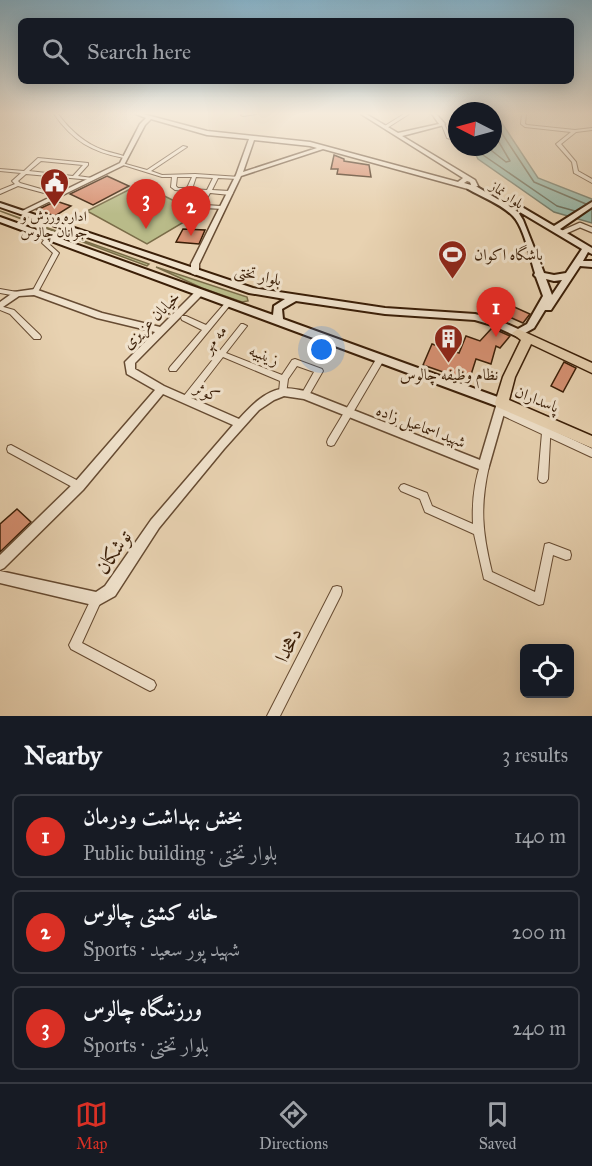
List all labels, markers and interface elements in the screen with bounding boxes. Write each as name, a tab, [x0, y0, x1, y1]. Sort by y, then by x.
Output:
search box	[18, 18, 574, 84]
icon: search	[39, 35, 72, 68]
text: Search here	[87, 38, 191, 65]
north arrow	[448, 102, 502, 156]
public building icon: اداره ورزش و جوانان چالوس	[38, 166, 70, 208]
street label: بلوار نماز	[485, 176, 527, 213]
pin: 3	[126, 180, 166, 229]
pin: 2	[172, 186, 210, 236]
place label: اداره ورزش و جوانان چالوس	[19, 208, 87, 242]
sports icon: باشگاه اکوان	[437, 238, 469, 280]
place label: باشگاه اکوان	[474, 244, 543, 265]
street label: بلوار تختی	[232, 260, 283, 292]
street label: خیابان عزیزی	[118, 287, 185, 354]
pin: 1	[476, 288, 516, 337]
street label: مه مهر	[196, 321, 231, 359]
building icon: نظام وظیفه چالوس	[433, 322, 465, 364]
your location	[307, 335, 336, 364]
street label: زینبیه	[246, 340, 282, 370]
place label: نظام وظیفه چالوس	[400, 365, 498, 389]
street label: کوثر	[189, 377, 223, 407]
street label: پاسداران	[511, 382, 563, 419]
street label: شهید اسماعیل زاده	[373, 400, 468, 454]
street label: توشکان	[90, 525, 137, 579]
street label: دهخدا	[269, 624, 307, 666]
map controls	[520, 644, 574, 698]
button: locate	[520, 644, 574, 698]
text: Nearby	[24, 739, 102, 771]
text: 3 results	[502, 743, 568, 767]
text: بخش بهداشت ودرمان	[83, 803, 243, 830]
text: 1	[42, 824, 49, 848]
text: 140 m	[514, 824, 566, 848]
text: Public building · بلوار تختی	[83, 841, 277, 865]
text: خانه کشتی چالوس	[83, 899, 218, 926]
text: 2	[41, 920, 50, 944]
text: 200 m	[512, 920, 566, 944]
text: Sports · شهید پور سعید	[83, 937, 240, 961]
text: ورزشگاه چالوس	[83, 995, 202, 1022]
text: 3	[42, 1016, 50, 1040]
text: 240 m	[512, 1016, 566, 1040]
text: Sports · بلوار تختی	[83, 1033, 209, 1057]
tab: Map	[75, 1098, 108, 1153]
tab: Directions	[259, 1098, 328, 1153]
tab: Saved	[479, 1098, 517, 1153]

